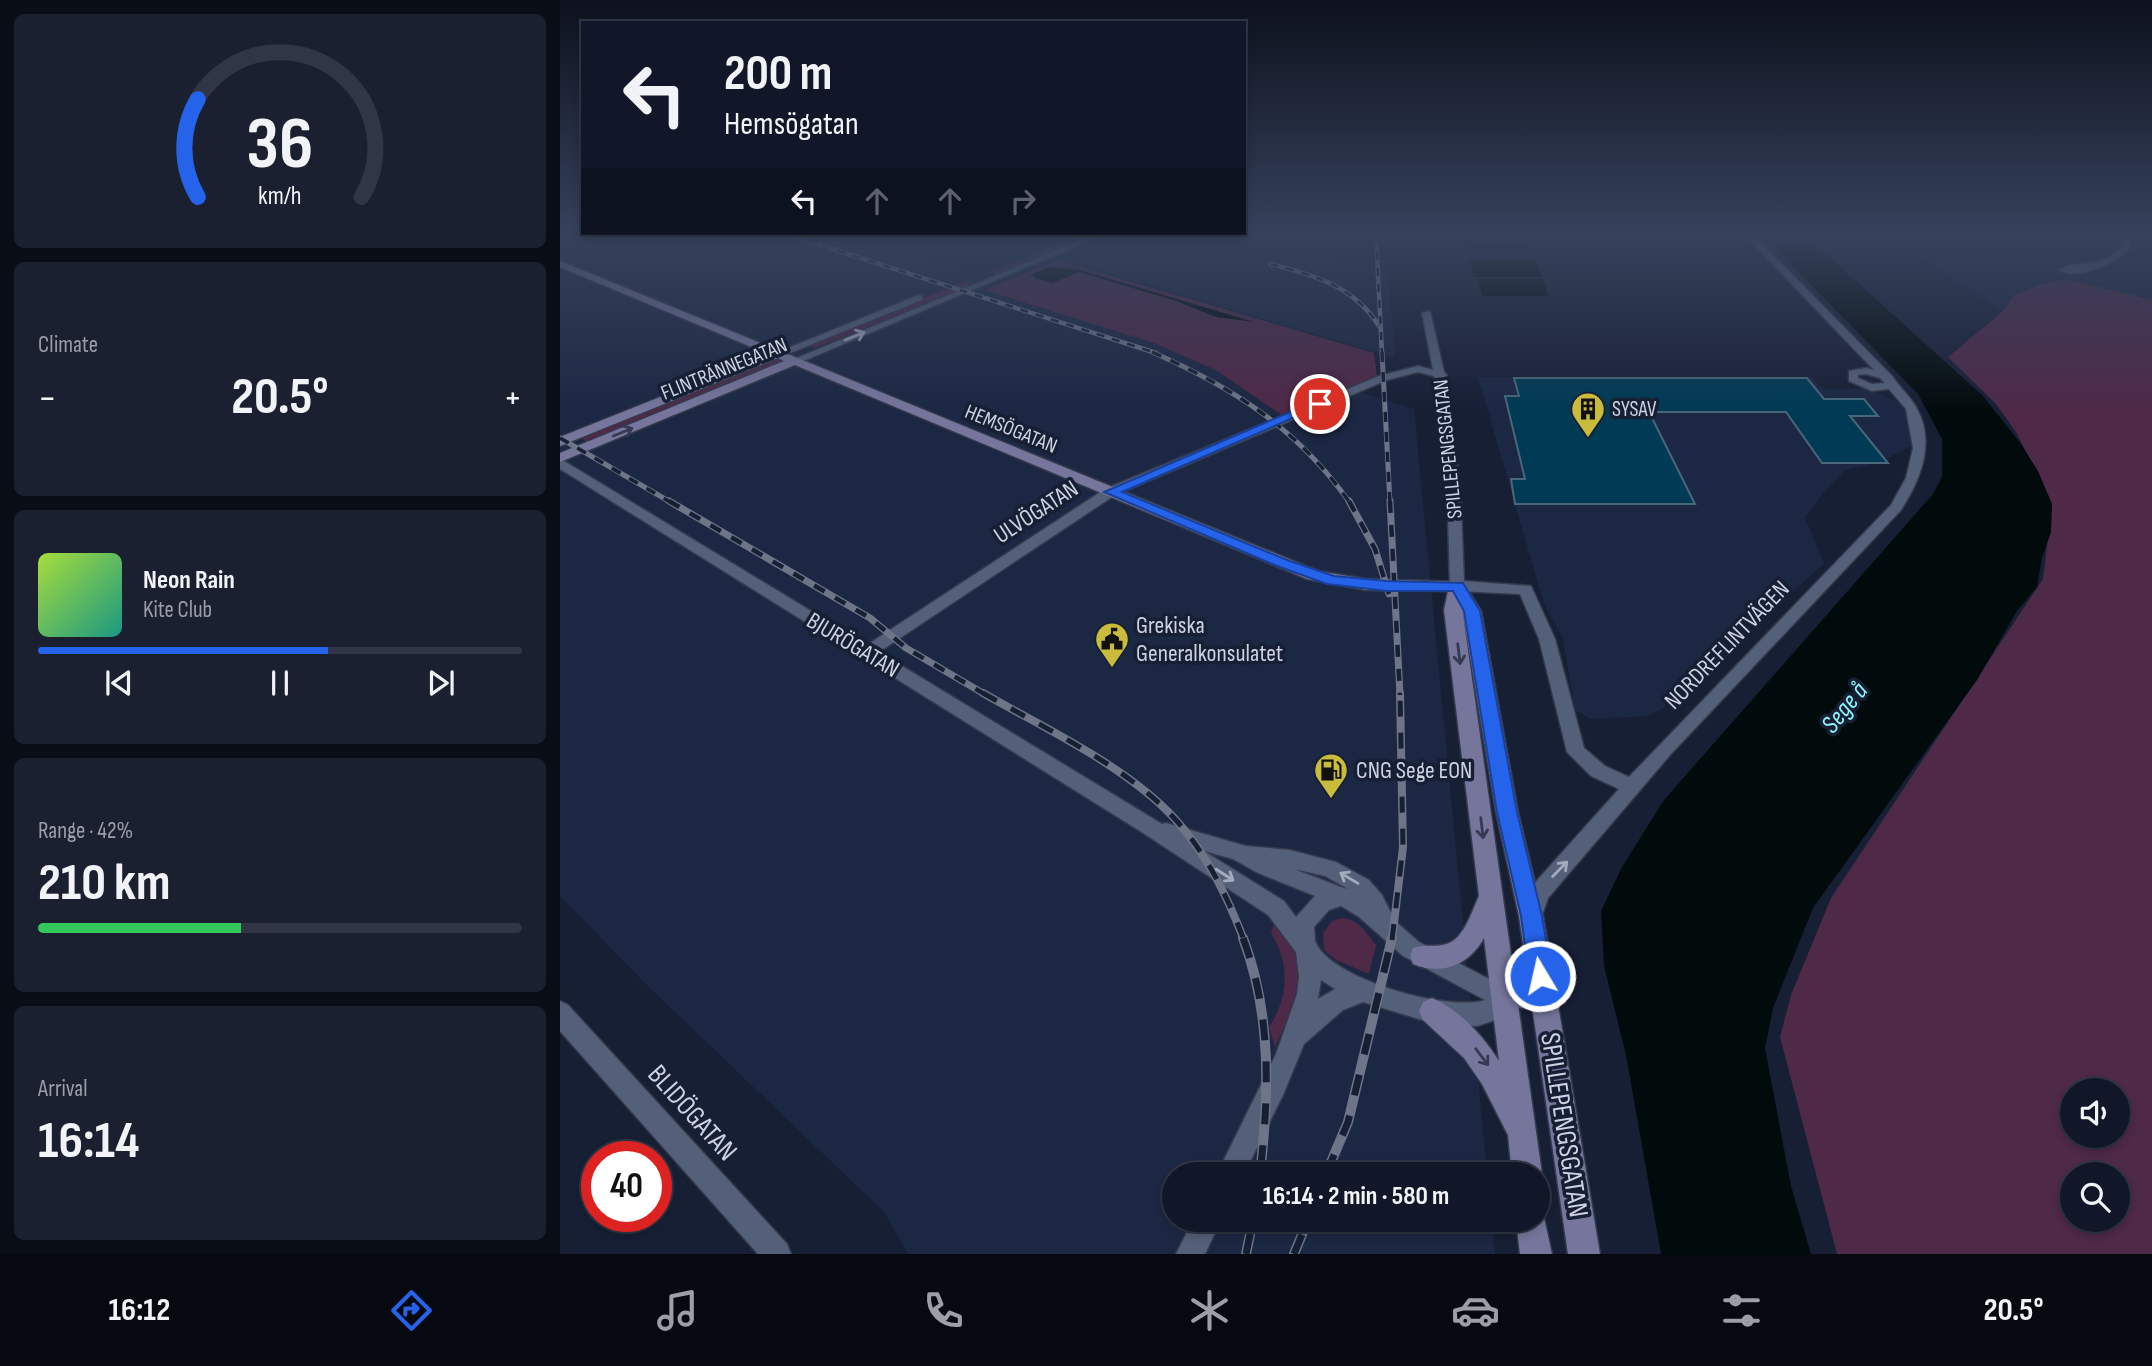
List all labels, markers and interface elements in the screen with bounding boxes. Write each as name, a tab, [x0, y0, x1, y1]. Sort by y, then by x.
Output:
text: 200 m	[724, 45, 832, 104]
icon: left	[609, 49, 700, 140]
text: 36	[247, 101, 313, 189]
text: Hemsögatan	[724, 105, 859, 144]
text: km/h	[258, 181, 302, 212]
icon: left	[785, 182, 823, 220]
icon: ahead	[858, 182, 896, 220]
icon: ahead	[931, 182, 969, 220]
icon: right	[1004, 182, 1042, 220]
one-way arrow	[844, 328, 865, 341]
text: Climate	[38, 331, 98, 359]
street label: FLINTRÄNNEGATAN	[657, 332, 791, 406]
text: 20.5°	[231, 366, 329, 429]
pin	[1290, 374, 1350, 434]
text: −	[38, 376, 57, 421]
text: +	[503, 376, 522, 421]
street label: SPILLEPENGSGATAN	[1428, 378, 1468, 520]
icon: arrive	[1301, 385, 1339, 423]
building icon: SYSAV	[1569, 390, 1607, 439]
place label: SYSAV	[1612, 397, 1657, 422]
street label: HEMSÖGATAN	[961, 399, 1061, 459]
one-way arrow	[612, 424, 633, 437]
street label: ULVÖGATAN	[988, 474, 1084, 550]
text: Neon Rain	[143, 565, 235, 596]
street label: NORDREFLINTVÄGEN	[1658, 575, 1796, 715]
text: Kite Club	[143, 596, 212, 624]
street label: BJURÖGATAN	[801, 606, 905, 684]
place label: Grekiska Generalkonsulatet	[1136, 611, 1283, 668]
public building icon: Grekiska Generalkonsulatet	[1093, 620, 1131, 669]
one-way arrow	[1453, 642, 1466, 665]
icon: previous	[100, 664, 138, 702]
icon: pause	[261, 664, 299, 702]
icon: next	[422, 664, 460, 702]
water label: Sege å	[1815, 676, 1875, 740]
fuel station icon: CNG Sege EON	[1312, 751, 1350, 800]
place label: CNG Sege EON	[1356, 756, 1472, 785]
text: Range · 42%	[38, 817, 133, 845]
one-way arrow	[1476, 817, 1489, 839]
text: 210 km	[38, 852, 171, 915]
one-way arrow	[1552, 860, 1569, 877]
one-way arrow	[1215, 868, 1234, 882]
one-way arrow	[1339, 871, 1359, 885]
position arrow	[1503, 939, 1577, 1013]
street label: SPILLEPENGSGATAN	[1533, 1030, 1595, 1220]
one-way arrow	[1474, 1047, 1489, 1066]
street label: BLIDÖGATAN	[640, 1058, 744, 1168]
text: Arrival	[38, 1075, 87, 1103]
map controls	[2060, 1078, 2130, 1232]
button: sound	[2060, 1078, 2130, 1148]
text: 16:14	[38, 1110, 139, 1173]
speed limit sign: 40	[581, 1141, 672, 1232]
button: search	[2060, 1162, 2130, 1232]
text: 16:14 · 2 min · 580 m	[1263, 1181, 1449, 1212]
icon: directions	[387, 1286, 436, 1335]
icon: music	[653, 1286, 702, 1335]
icon: phone	[919, 1286, 968, 1335]
icon: climate	[1185, 1286, 1234, 1335]
icon: car	[1451, 1286, 1500, 1335]
icon: filters	[1717, 1286, 1766, 1335]
text: 16:12	[109, 1291, 170, 1330]
text: 20.5°	[1984, 1291, 2043, 1330]

